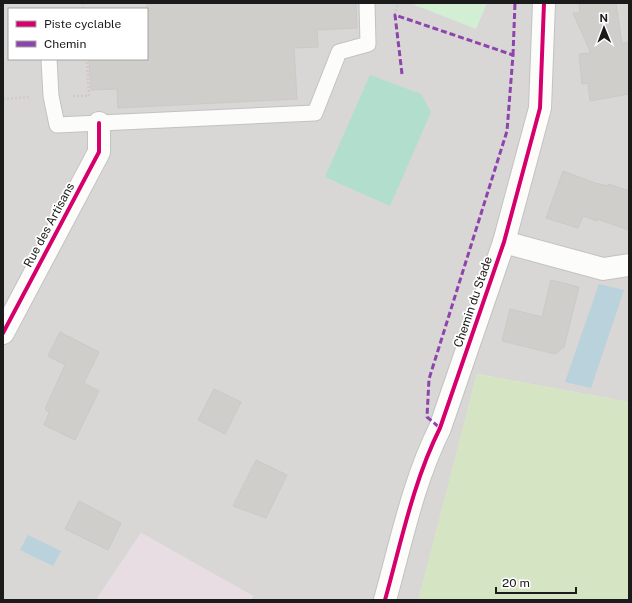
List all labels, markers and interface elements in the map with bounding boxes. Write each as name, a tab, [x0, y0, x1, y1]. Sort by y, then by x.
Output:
legend	[8, 8, 148, 60]
north arrow	[584, 8, 624, 48]
text: N	[599, 12, 608, 24]
text: Piste cyclable	[44, 17, 121, 31]
text: Chemin	[44, 37, 86, 51]
street label: Rue des Artisans	[21, 180, 77, 270]
street label: Chemin du Stade	[451, 255, 495, 349]
scale bar	[496, 569, 576, 595]
text: 20 m	[502, 576, 530, 590]

